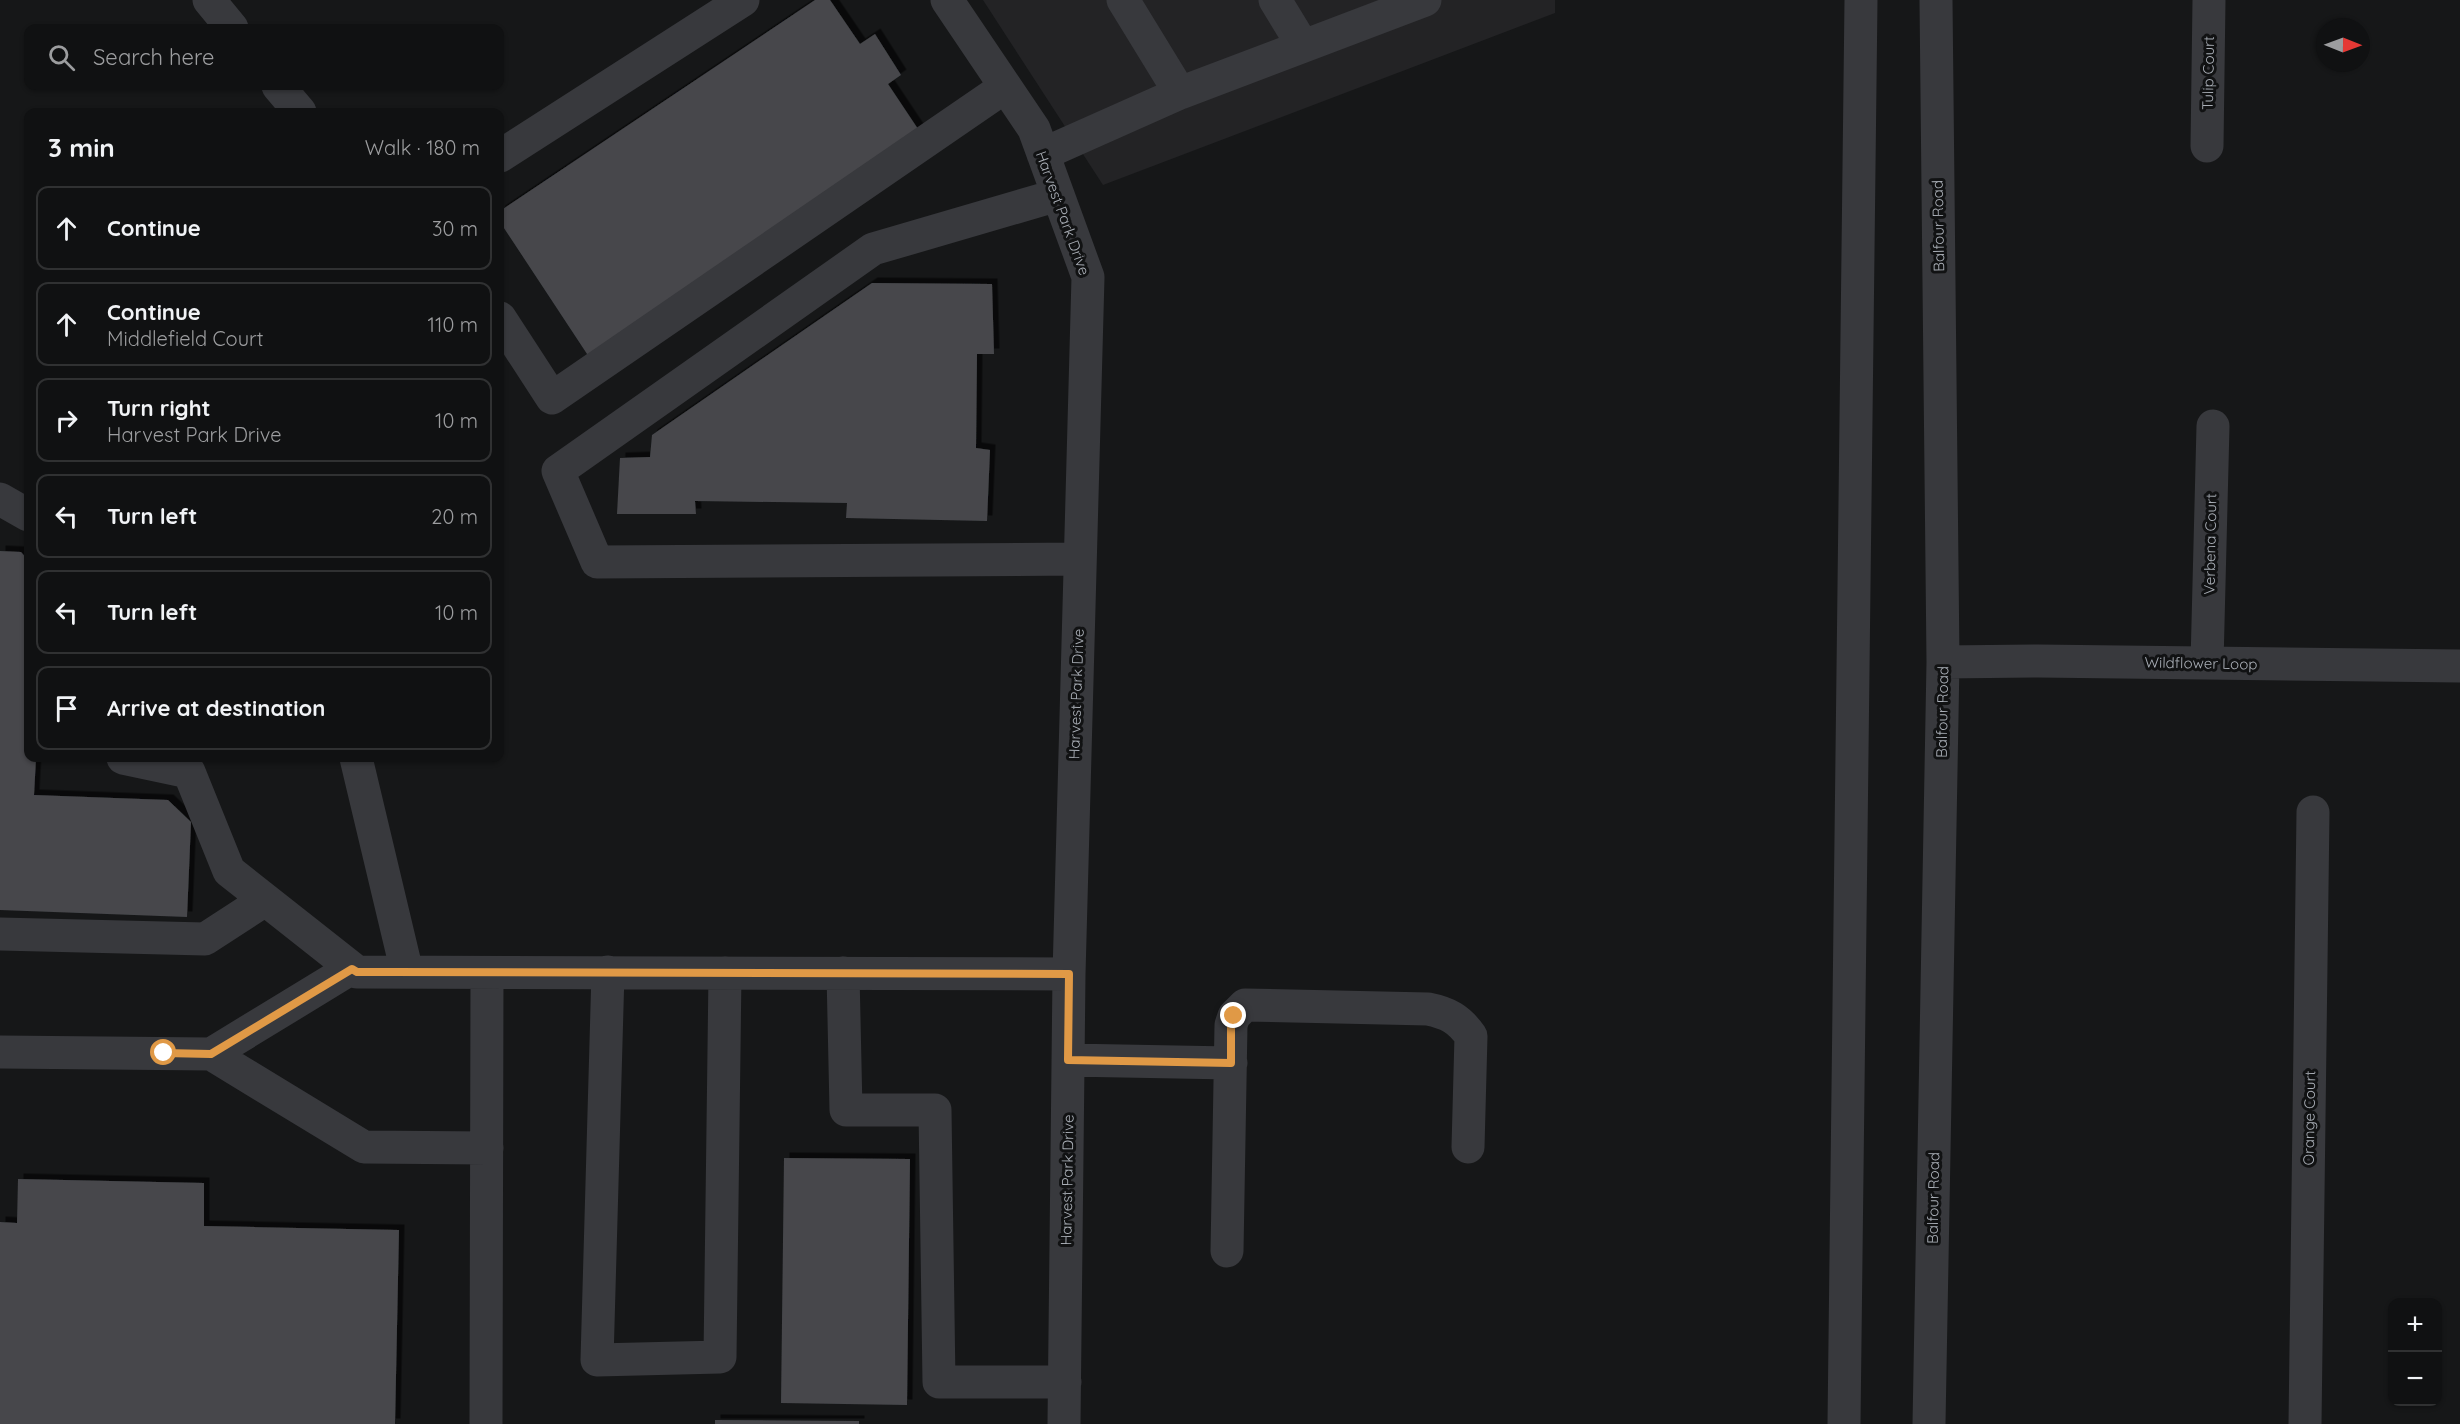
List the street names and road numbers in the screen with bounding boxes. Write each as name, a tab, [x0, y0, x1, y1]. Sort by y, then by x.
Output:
street label: Tulip Court	[2198, 36, 2218, 110]
street label: Harvest Park Drive	[1032, 148, 1094, 278]
street label: Balfour Road	[1928, 180, 1948, 272]
street label: Verbena Court	[2200, 493, 2220, 595]
street label: Harvest Park Drive	[1064, 628, 1088, 760]
street label: Wildflower Loop	[2144, 653, 2258, 673]
street label: Balfour Road	[1932, 666, 1952, 758]
street label: Orange Court	[2299, 1070, 2319, 1166]
street label: Harvest Park Drive	[1056, 1114, 1078, 1246]
street label: Balfour Road	[1923, 1152, 1943, 1244]

